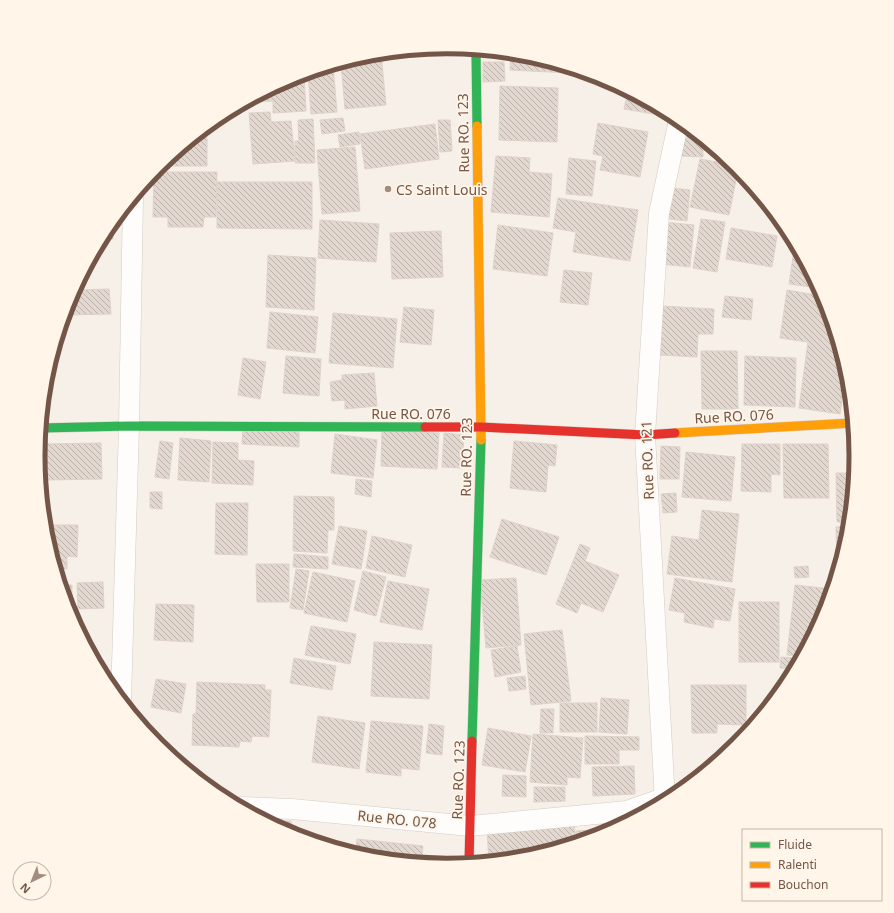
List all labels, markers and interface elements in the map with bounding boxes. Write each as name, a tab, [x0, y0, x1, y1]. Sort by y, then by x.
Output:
street label: Rue RO. 123	[453, 93, 473, 173]
place label: CS Saint Louis	[396, 180, 488, 199]
marker: CS Saint Louis	[383, 184, 393, 194]
street label: Rue RO. 076	[371, 404, 451, 423]
street label: Rue RO. 076	[694, 404, 774, 428]
street label: Rue RO. 123	[456, 417, 476, 497]
street label: Rue RO. 121	[636, 420, 658, 500]
street label: Rue RO. 123	[447, 740, 469, 820]
street label: Rue RO. 078	[357, 805, 437, 833]
legend	[742, 829, 882, 901]
text: Fluide	[778, 836, 812, 853]
text: Ralenti	[778, 856, 817, 873]
north arrow	[12, 861, 52, 901]
text: Bouchon	[778, 876, 828, 893]
text: N	[16, 880, 33, 897]

